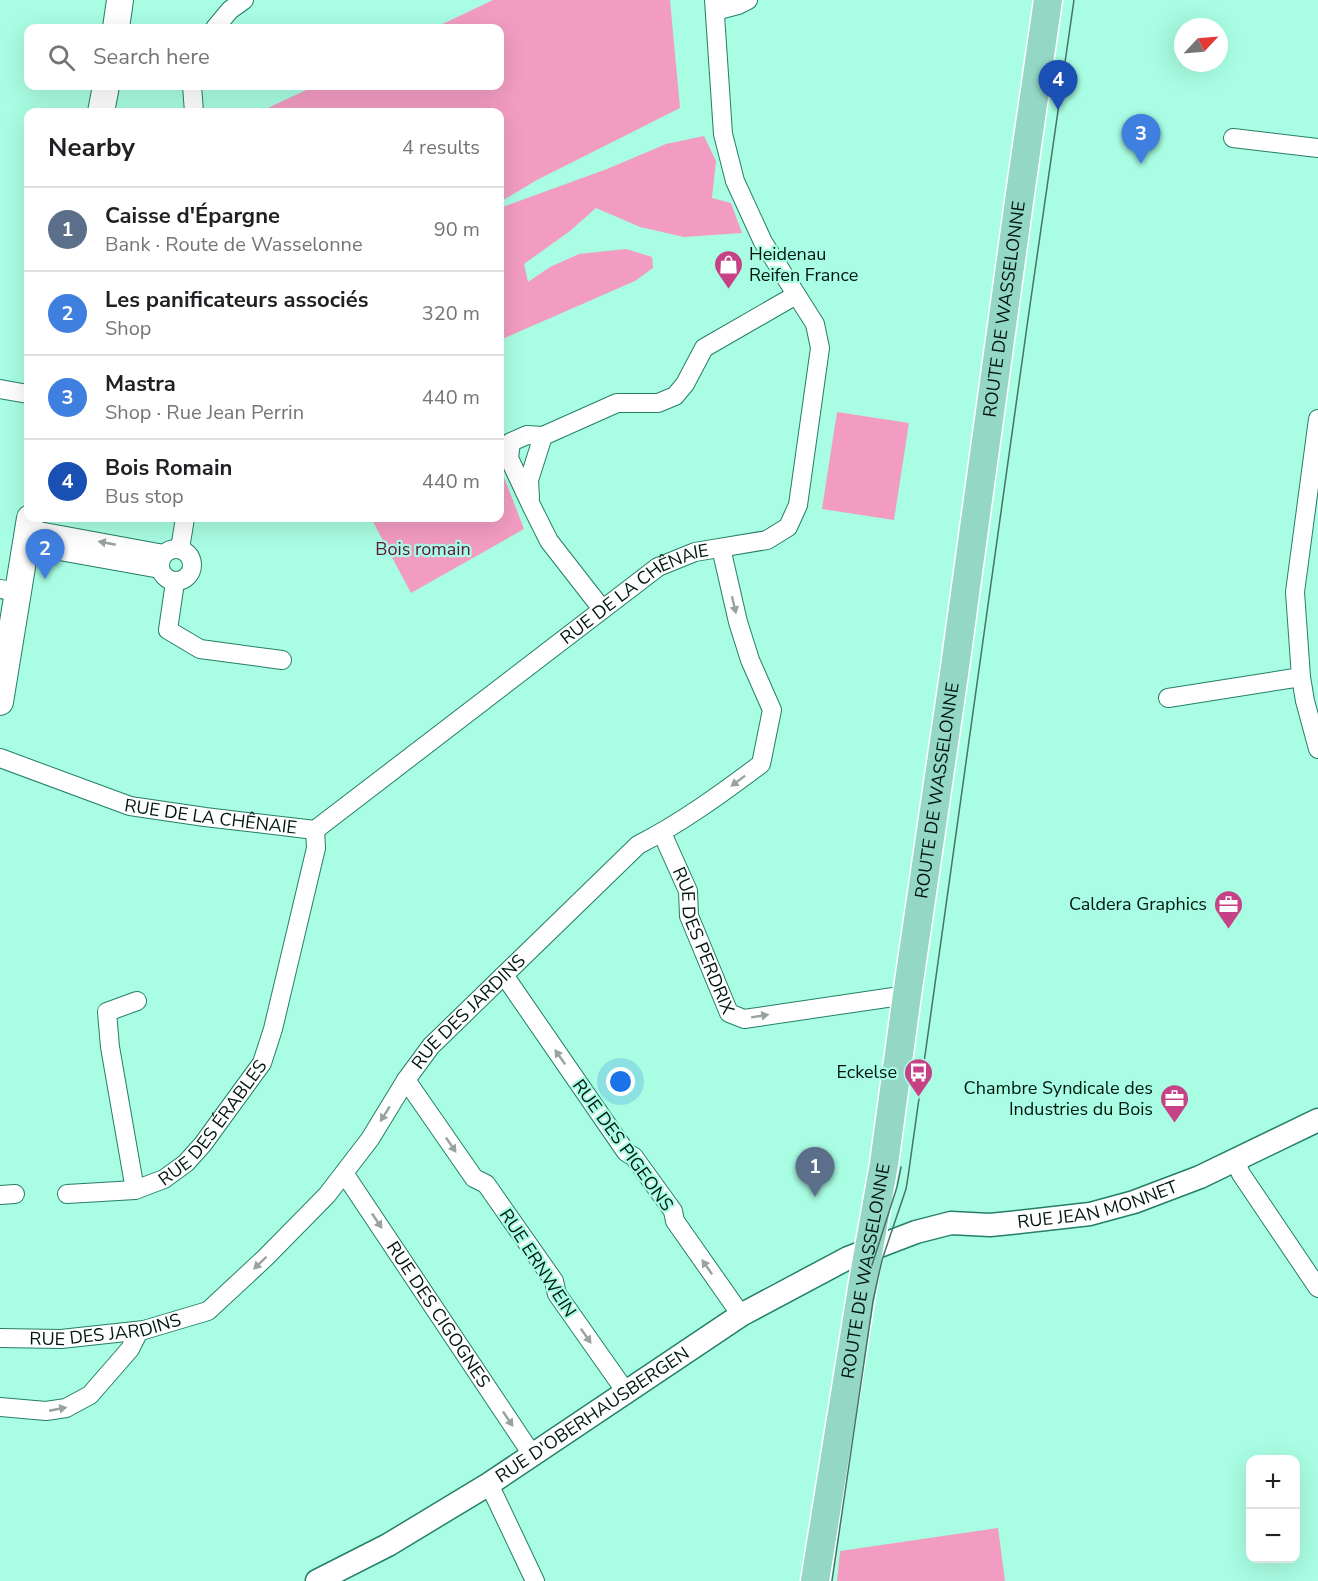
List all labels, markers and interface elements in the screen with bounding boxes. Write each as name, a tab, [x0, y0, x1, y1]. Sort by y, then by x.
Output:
north arrow	[1174, 18, 1228, 72]
search box	[24, 24, 504, 90]
icon: search	[45, 41, 78, 74]
text: Search here	[93, 42, 210, 72]
pin: 4	[1038, 60, 1078, 110]
pin: 3	[1122, 114, 1160, 164]
text: Nearby	[48, 130, 135, 165]
text: 4 results	[402, 134, 480, 161]
street label: ROUTE DE WASSELONNE	[977, 199, 1031, 419]
text: Caisse d'Épargne	[105, 201, 280, 231]
text: 1	[62, 216, 74, 243]
text: 90 m	[434, 216, 480, 243]
text: Bank · Route de Wasselonne	[105, 231, 363, 258]
place label: Heidenau Reifen France	[749, 242, 858, 287]
shop icon: Heidenau Reifen France	[712, 248, 744, 290]
text: Les panificateurs associés	[105, 285, 368, 315]
text: 2	[62, 300, 74, 327]
text: 320 m	[422, 300, 480, 327]
text: Shop	[105, 315, 151, 342]
text: Mastra	[105, 369, 176, 399]
text: 3	[62, 384, 74, 411]
text: 440 m	[422, 384, 480, 411]
text: Shop · Rue Jean Perrin	[105, 399, 304, 426]
text: Bois Romain	[105, 453, 232, 483]
text: 4	[62, 468, 74, 495]
text: 440 m	[422, 468, 480, 495]
text: Bus stop	[105, 483, 184, 510]
pin: 2	[26, 530, 64, 579]
park label: Bois romain	[375, 537, 471, 561]
one-way arrow	[97, 538, 116, 547]
street label: RUE DE LA CHÊNAIE	[555, 538, 710, 650]
one-way arrow	[730, 596, 739, 615]
street label: ROUTE DE WASSELONNE	[909, 681, 965, 900]
one-way arrow	[731, 775, 747, 787]
street label: RUE DE LA CHÊNAIE	[123, 793, 298, 840]
street label: RUE DES PERDRIX	[667, 863, 740, 1018]
office icon: Caldera Graphics	[1212, 888, 1244, 930]
place label: Caldera Graphics	[1069, 892, 1207, 916]
street label: RUE DES JARDINS	[406, 949, 531, 1074]
one-way arrow	[751, 1012, 770, 1021]
one-way arrow	[555, 1049, 566, 1065]
street label: RUE DES ÉRABLES	[153, 1055, 272, 1191]
bus stop icon: Eckelse	[902, 1056, 934, 1098]
place label: Eckelse	[836, 1060, 897, 1084]
your location	[606, 1067, 635, 1096]
street label: RUE DES PIGEONS	[567, 1074, 679, 1216]
place label: Chambre Syndicale des Industries du Bois	[964, 1076, 1153, 1121]
office icon: Chambre Syndicale des Industries du Bois	[1158, 1082, 1190, 1124]
one-way arrow	[379, 1106, 390, 1122]
one-way arrow	[445, 1137, 457, 1153]
pin: 1	[796, 1148, 834, 1197]
street label: ROUTE DE WASSELONNE	[836, 1162, 896, 1380]
street label: RUE JEAN MONNET	[1016, 1175, 1181, 1234]
street label: RUE ERNWEIN	[494, 1204, 582, 1322]
one-way arrow	[371, 1213, 383, 1229]
street label: RUE DES CIGOGNES	[381, 1237, 496, 1392]
one-way arrow	[252, 1256, 267, 1270]
one-way arrow	[701, 1260, 713, 1276]
street label: RUE DES JARDINS	[29, 1308, 184, 1351]
one-way arrow	[580, 1328, 592, 1344]
street label: RUE D'OBERHAUSBERGEN	[491, 1341, 694, 1488]
one-way arrow	[49, 1404, 68, 1413]
one-way arrow	[502, 1410, 514, 1426]
map controls	[1246, 1455, 1300, 1563]
button: +	[1246, 1455, 1300, 1509]
button: −	[1246, 1509, 1300, 1563]

